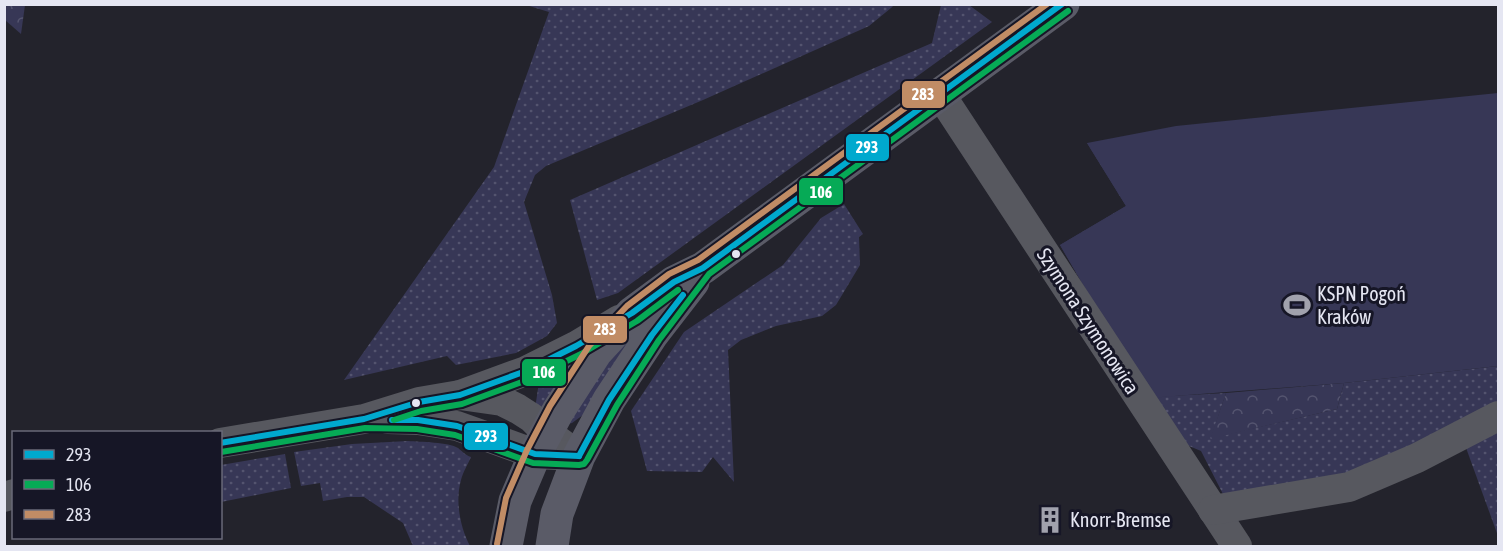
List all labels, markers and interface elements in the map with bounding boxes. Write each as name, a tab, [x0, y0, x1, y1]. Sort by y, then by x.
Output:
line badge: 283	[901, 80, 946, 109]
text: 283	[912, 85, 934, 103]
line badge: 293	[845, 133, 890, 162]
text: 293	[856, 138, 878, 156]
line badge: 106	[798, 177, 844, 206]
text: 106	[810, 183, 833, 201]
street label: Szymona Szymonowica	[1033, 244, 1144, 398]
unlabelled marker	[730, 248, 742, 260]
place label: KSPN Pogoń Kraków	[1317, 282, 1406, 328]
sports icon: KSPN Pogoń Kraków	[1282, 290, 1312, 320]
line badge: 283	[582, 315, 628, 344]
text: 283	[594, 320, 616, 338]
line badge: 106	[521, 358, 567, 387]
text: 106	[533, 363, 556, 381]
unlabelled marker	[410, 397, 422, 409]
line badge: 293	[463, 422, 509, 451]
text: 293	[475, 427, 497, 445]
legend	[12, 431, 222, 539]
text: 293	[66, 444, 91, 465]
text: 106	[66, 474, 91, 495]
text: 283	[66, 504, 91, 525]
building icon: Knorr-Bremse	[1035, 505, 1065, 535]
place label: Knorr-Bremse	[1070, 508, 1171, 531]

